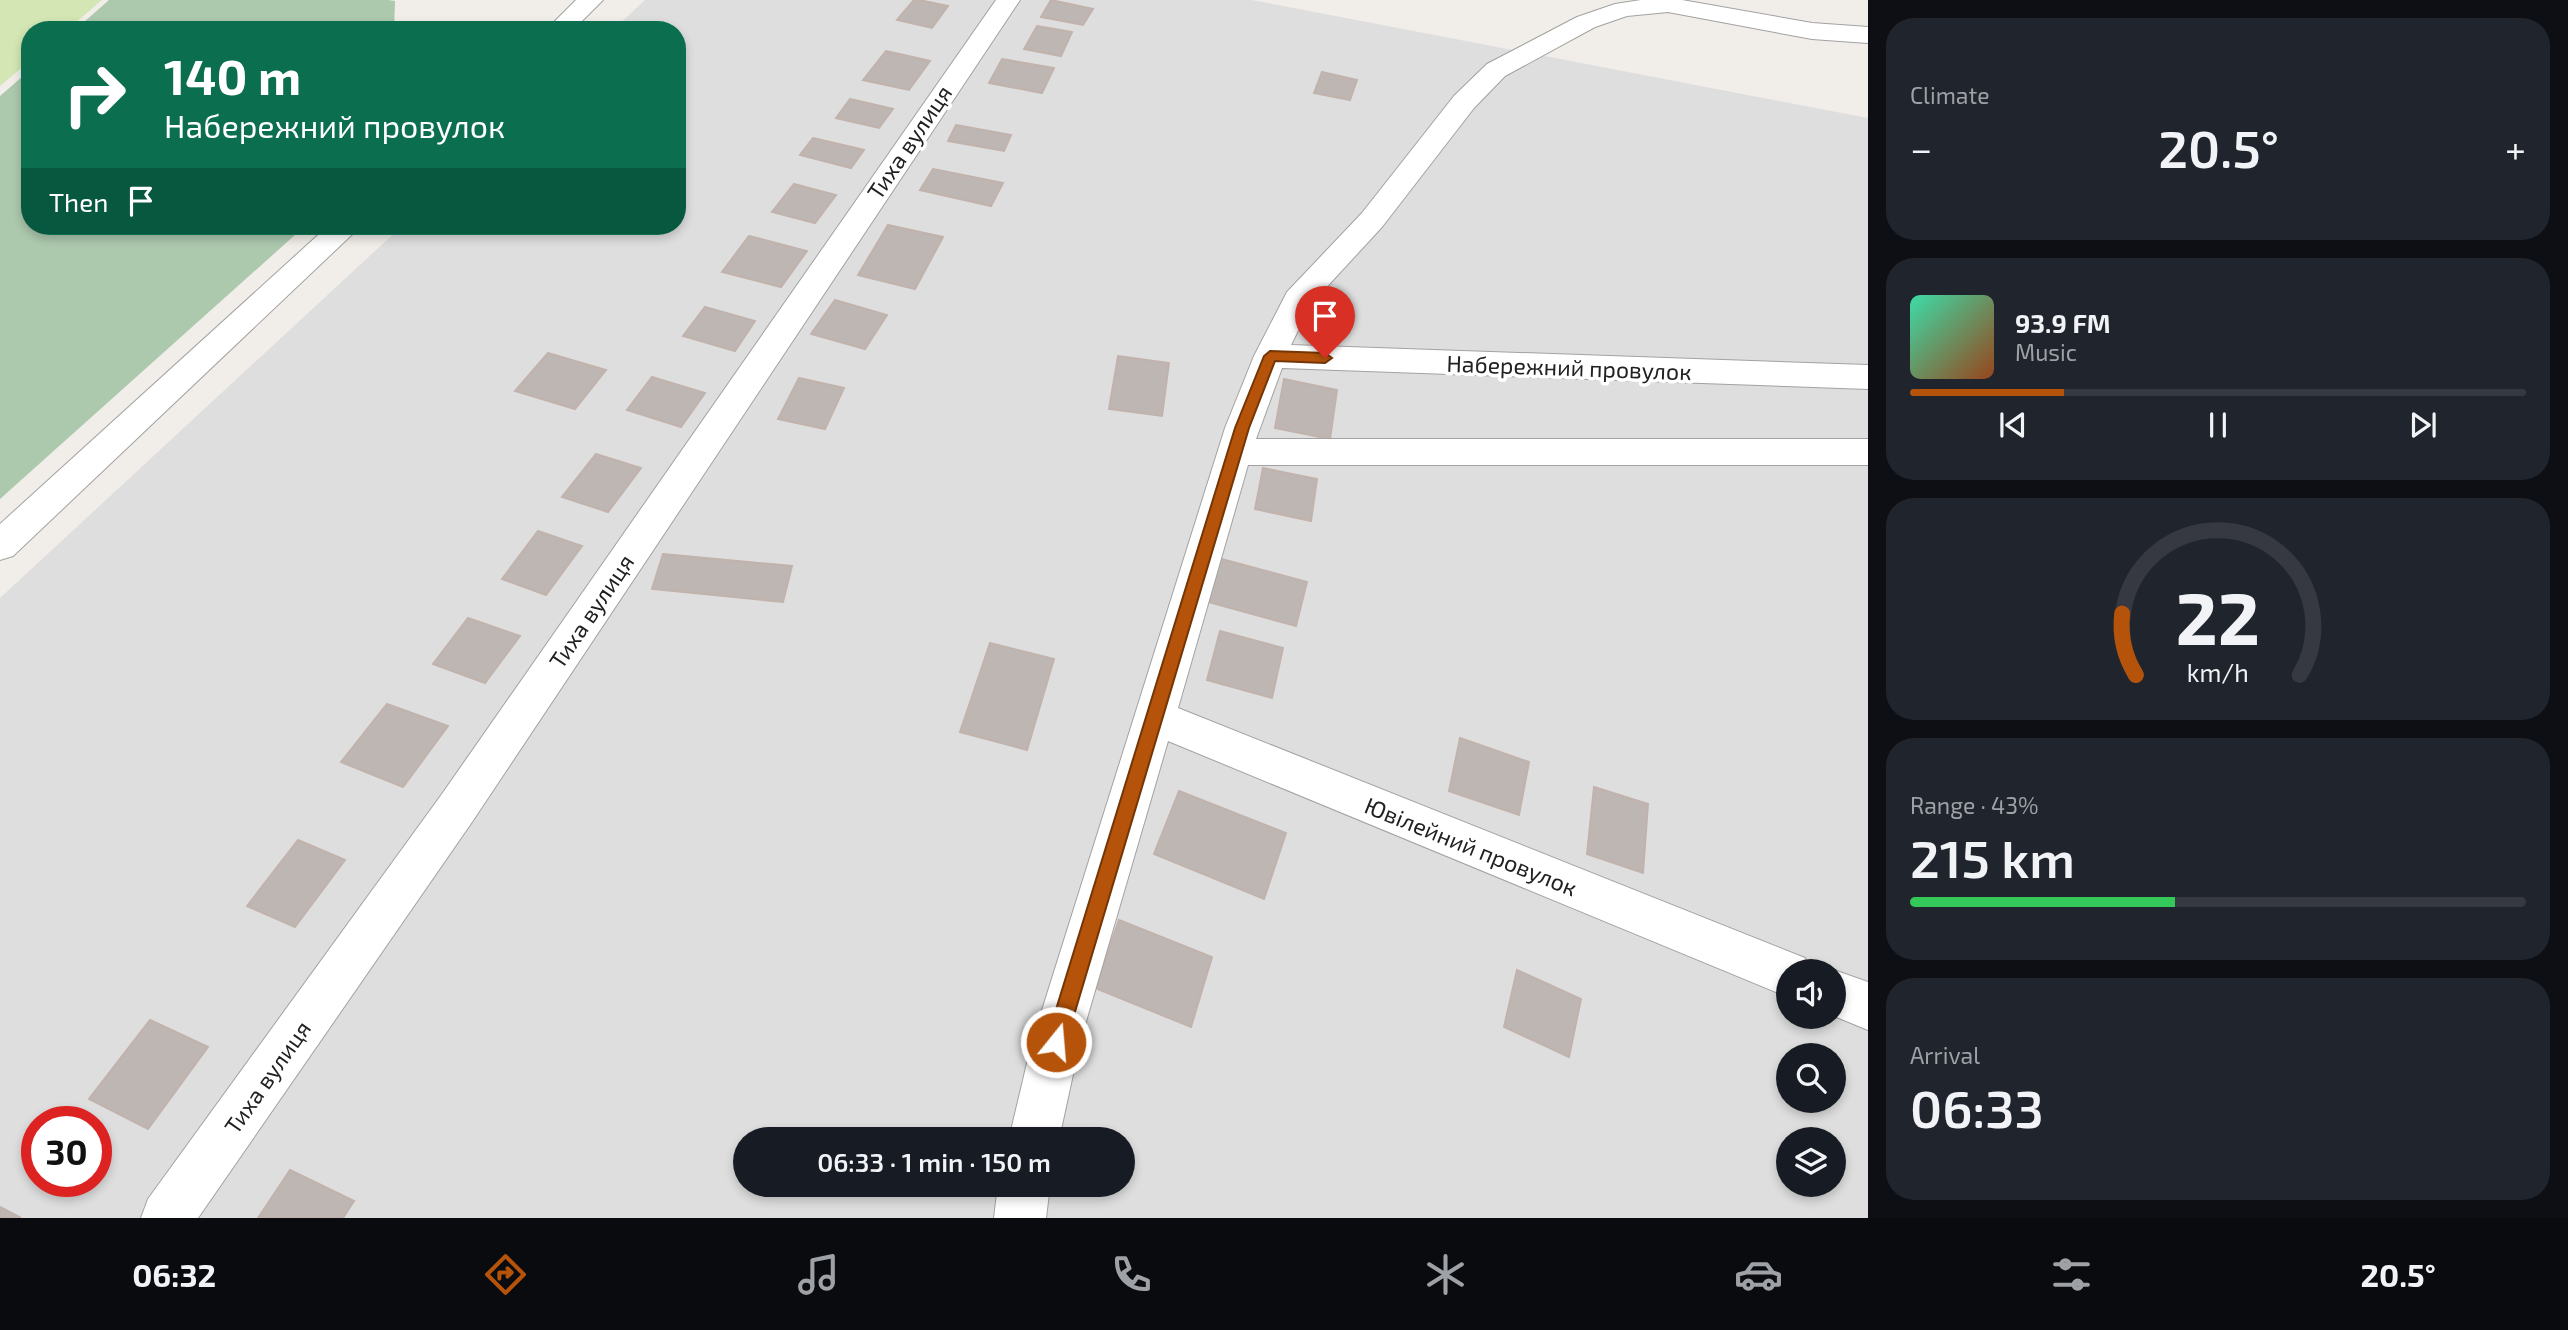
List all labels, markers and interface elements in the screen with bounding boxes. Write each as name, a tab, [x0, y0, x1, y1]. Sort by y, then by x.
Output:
text: 140 m	[164, 46, 301, 105]
icon: right	[49, 49, 140, 140]
street label: Тиха вулиця	[861, 80, 958, 205]
text: Climate	[1910, 81, 1990, 109]
text: Набережний провулок	[164, 106, 505, 144]
text: 20.5°	[2158, 116, 2279, 178]
text: −	[1910, 125, 1932, 171]
text: +	[2505, 125, 2526, 171]
icon: arrive	[122, 182, 160, 220]
text: Then	[49, 186, 108, 217]
pin	[1295, 286, 1355, 358]
icon: arrive	[1306, 297, 1344, 335]
text: 93.9 FM	[2015, 307, 2111, 338]
text: Music	[2015, 338, 2077, 366]
street label: Набережний провулок	[1446, 349, 1692, 386]
icon: previous	[1994, 406, 2032, 444]
icon: pause	[2199, 406, 2237, 444]
icon: next	[2404, 406, 2442, 444]
street label: Тиха вулиця	[543, 549, 640, 674]
text: 22	[2176, 572, 2260, 660]
text: km/h	[2187, 657, 2249, 687]
street label: Ювілейний провулок	[1360, 791, 1581, 902]
text: Range · 43%	[1910, 791, 2038, 819]
text: 215 km	[1910, 826, 2075, 888]
map controls	[1776, 959, 1846, 1197]
button: sound	[1776, 959, 1846, 1029]
position arrow	[1019, 1005, 1093, 1079]
street label: Тиха вулиця	[218, 1015, 317, 1139]
text: Arrival	[1910, 1041, 1980, 1069]
button: search	[1776, 1043, 1846, 1113]
text: 06:33	[1910, 1076, 2044, 1138]
speed limit sign: 30	[21, 1106, 112, 1197]
button: layers	[1776, 1127, 1846, 1197]
text: 06:33 · 1 min · 150 m	[817, 1146, 1051, 1177]
icon: directions	[481, 1250, 530, 1299]
icon: music	[794, 1250, 843, 1299]
icon: phone	[1107, 1250, 1156, 1299]
icon: climate	[1421, 1250, 1470, 1299]
icon: car	[1734, 1250, 1783, 1299]
icon: filters	[2047, 1250, 2096, 1299]
text: 06:32	[132, 1255, 216, 1293]
text: 20.5°	[2361, 1255, 2436, 1293]

